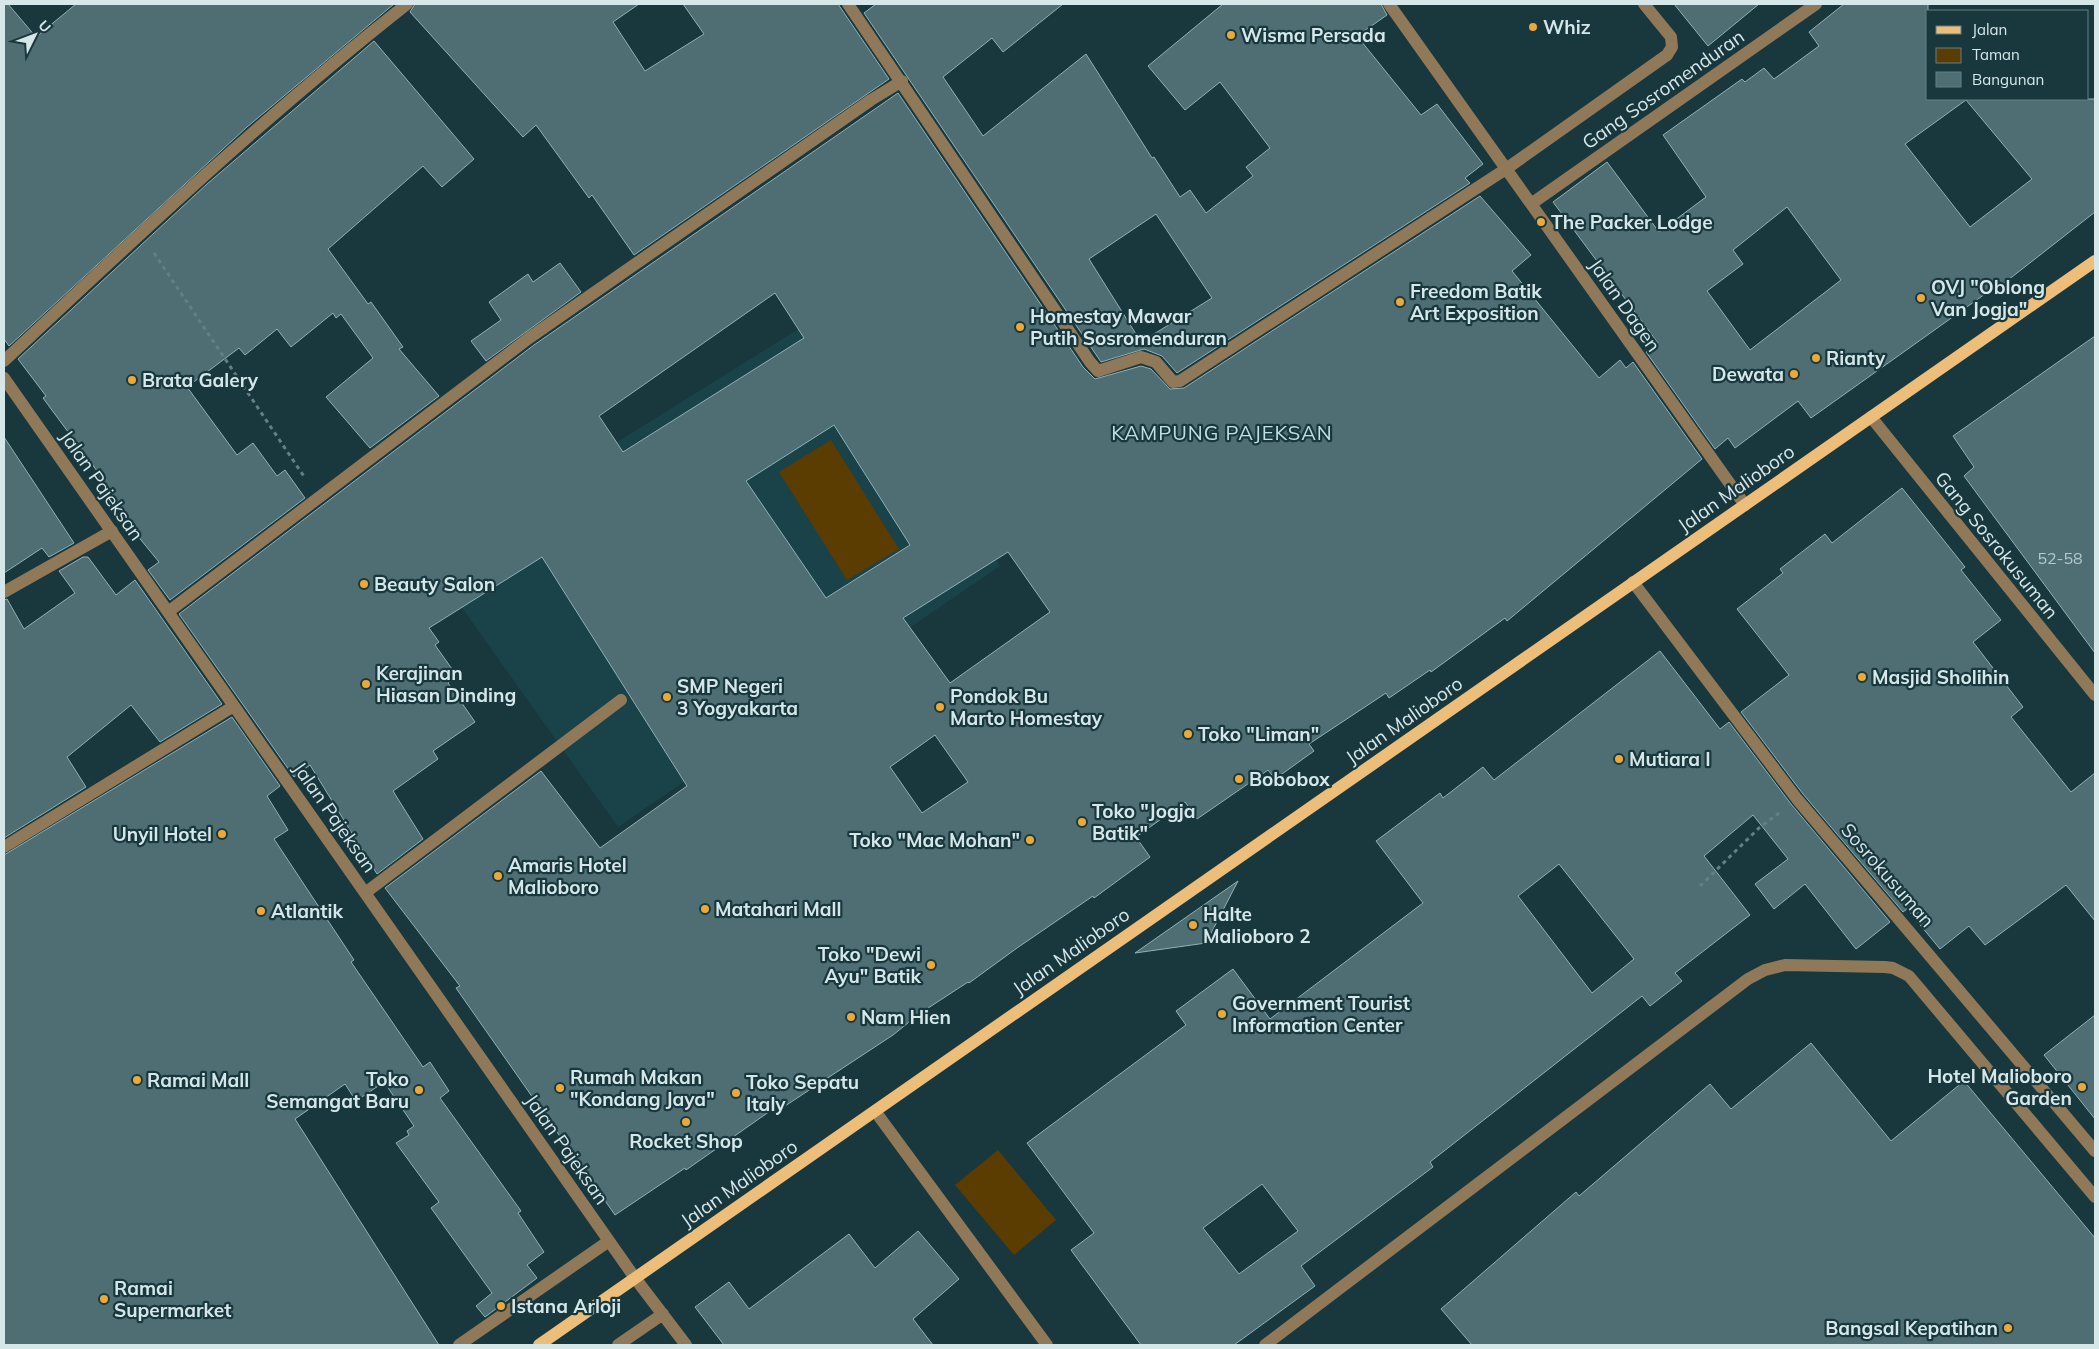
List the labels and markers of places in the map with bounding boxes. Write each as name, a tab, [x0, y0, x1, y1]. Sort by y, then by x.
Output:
place label: Whiz	[1543, 15, 1591, 39]
marker: Whiz	[1527, 21, 1539, 33]
place label: Wisma Persada	[1241, 23, 1386, 47]
marker: Wisma Persada	[1225, 29, 1237, 41]
place label: The Packer Lodge	[1551, 210, 1713, 234]
marker: The Packer Lodge	[1535, 216, 1547, 228]
place label: OVJ "Oblong Van Jogja"	[1930, 275, 2045, 321]
place label: Freedom Batik Art Exposition	[1410, 279, 1542, 325]
marker: OVJ "Oblong Van Jogja"	[1915, 292, 1927, 304]
marker: Freedom Batik Art Exposition	[1394, 296, 1406, 308]
place label: Homestay Mawar Putih Sosromenduran	[1030, 304, 1227, 350]
marker: Homestay Mawar Putih Sosromenduran	[1014, 321, 1026, 333]
place label: Rianty	[1826, 346, 1886, 370]
marker: Rianty	[1810, 352, 1822, 364]
place label: Dewata	[1712, 362, 1784, 386]
place label: Brata Galery	[142, 368, 259, 392]
marker: Dewata	[1788, 368, 1800, 380]
marker: Brata Galery	[126, 374, 138, 386]
place label: Beauty Salon	[374, 572, 495, 596]
marker: Beauty Salon	[358, 578, 370, 590]
place label: Kerajinan Hiasan Dinding	[376, 661, 516, 707]
place label: Masjid Sholihin	[1872, 665, 2009, 689]
marker: Masjid Sholihin	[1856, 671, 1868, 683]
place label: SMP Negeri 3 Yogyakarta	[677, 674, 798, 720]
marker: Kerajinan Hiasan Dinding	[360, 678, 372, 690]
place label: Pondok Bu Marto Homestay	[950, 684, 1103, 730]
marker: SMP Negeri 3 Yogyakarta	[661, 691, 673, 703]
marker: Pondok Bu Marto Homestay	[934, 701, 946, 713]
place label: Toko "Liman"	[1198, 722, 1319, 746]
marker: Toko "Liman"	[1182, 728, 1194, 740]
place label: Mutiara I	[1629, 747, 1711, 771]
marker: Mutiara I	[1613, 753, 1625, 765]
place label: Bobobox	[1249, 767, 1330, 791]
marker: Bobobox	[1233, 773, 1245, 785]
place label: Toko "Jogja Batik"	[1092, 799, 1195, 845]
marker: Toko "Jogja Batik"	[1076, 816, 1088, 828]
place label: Unyil Hotel	[113, 822, 212, 846]
marker: Unyil Hotel	[216, 828, 228, 840]
place label: Toko "Mac Mohan"	[849, 828, 1020, 852]
marker: Toko "Mac Mohan"	[1024, 834, 1036, 846]
place label: Amaris Hotel Malioboro	[508, 853, 627, 899]
marker: Amaris Hotel Malioboro	[492, 870, 504, 882]
place label: Matahari Mall	[715, 897, 841, 921]
place label: Atlantik	[271, 899, 344, 923]
place label: Halte Malioboro 2	[1203, 902, 1311, 948]
marker: Matahari Mall	[699, 903, 711, 915]
marker: Atlantik	[255, 905, 267, 917]
marker: Halte Malioboro 2	[1187, 919, 1199, 931]
place label: Toko "Dewi Ayu" Batik	[818, 942, 922, 988]
marker: Toko "Dewi Ayu" Batik	[925, 959, 937, 971]
place label: Government Tourist Information Center	[1232, 991, 1410, 1037]
place label: Nam Hien	[861, 1005, 951, 1029]
marker: Government Tourist Information Center	[1216, 1008, 1228, 1020]
marker: Nam Hien	[845, 1011, 857, 1023]
place label: Hotel Malioboro Garden	[1927, 1064, 2072, 1110]
place label: Rumah Makan "Kondang Jaya"	[570, 1065, 715, 1111]
place label: Toko Semangat Baru	[266, 1067, 409, 1113]
place label: Ramai Mall	[147, 1068, 249, 1092]
place label: Toko Sepatu Italy	[746, 1070, 859, 1116]
marker: Ramai Mall	[131, 1074, 143, 1086]
marker: Hotel Malioboro Garden	[2076, 1081, 2088, 1093]
marker: Rumah Makan "Kondang Jaya"	[554, 1082, 566, 1094]
marker: Toko Semangat Baru	[413, 1084, 425, 1096]
marker: Toko Sepatu Italy	[730, 1087, 742, 1099]
marker: Rocket Shop	[680, 1116, 692, 1128]
place label: Rocket Shop	[629, 1129, 743, 1153]
place label: Ramai Supermarket	[114, 1276, 231, 1322]
marker: Ramai Supermarket	[98, 1293, 110, 1305]
place label: Istana Arloji	[511, 1294, 621, 1318]
marker: Istana Arloji	[495, 1300, 507, 1312]
place label: Bangsal Kepatihan	[1825, 1316, 1998, 1340]
marker: Bangsal Kepatihan	[2002, 1322, 2014, 1334]

